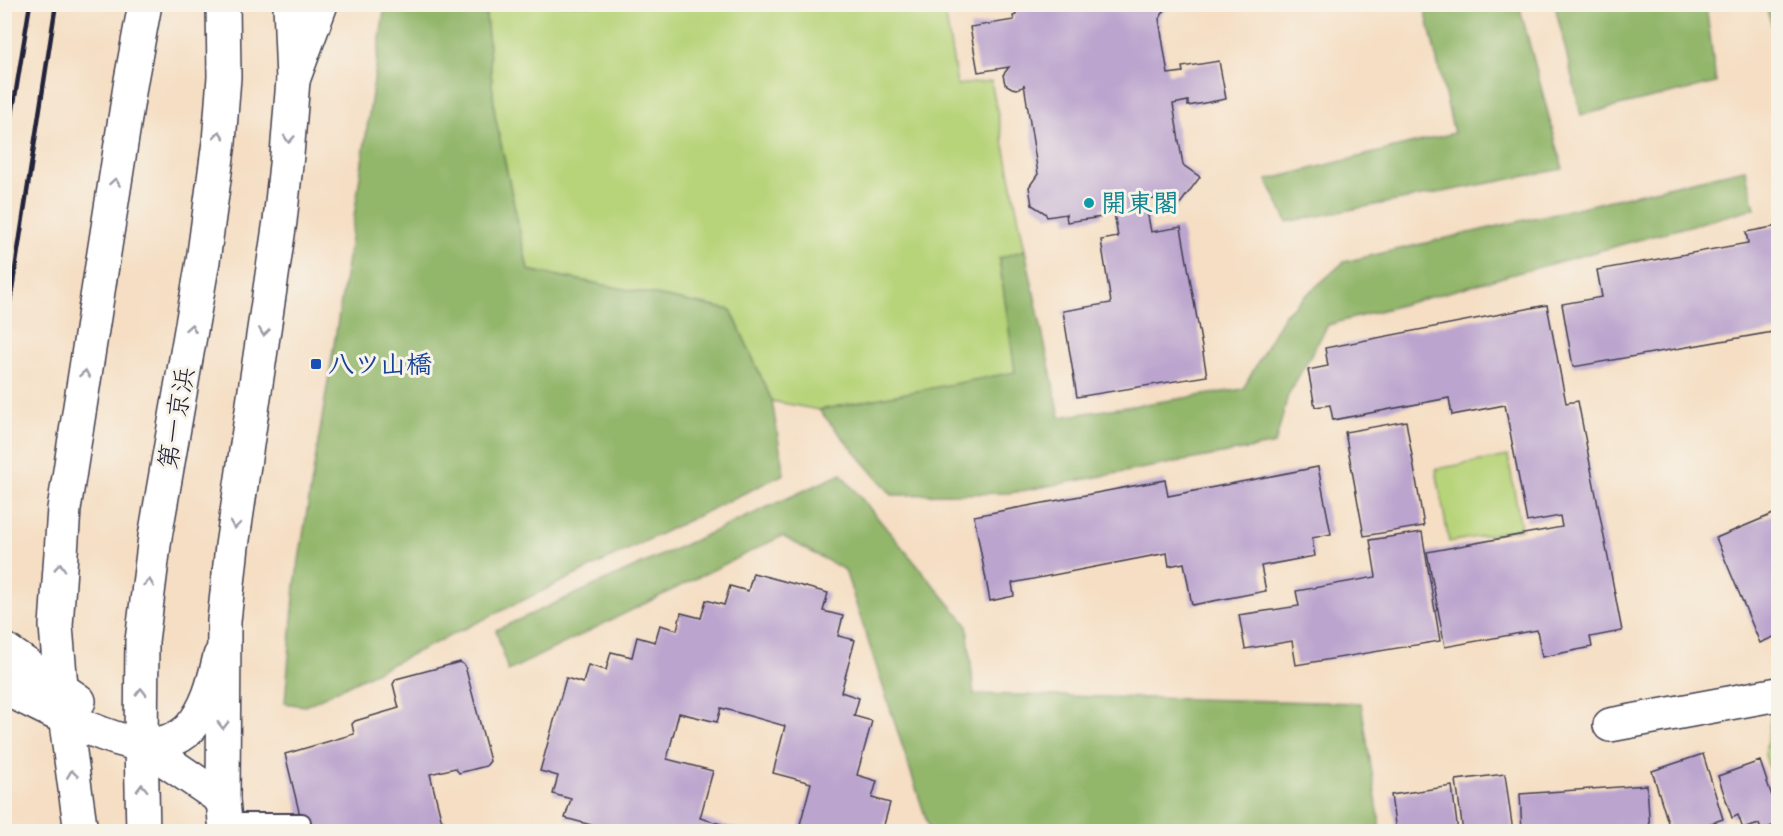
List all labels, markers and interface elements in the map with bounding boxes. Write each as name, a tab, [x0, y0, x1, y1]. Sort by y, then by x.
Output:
one-way arrow	[212, 131, 225, 140]
one-way arrow	[282, 134, 295, 143]
one-way arrow	[108, 177, 121, 187]
place label: 開東閣	[1101, 187, 1179, 220]
marker: 開東閣	[1082, 196, 1096, 210]
one-way arrow	[184, 323, 197, 333]
one-way arrow	[258, 327, 270, 337]
place label: 八ツ山橋	[328, 348, 432, 381]
marker: 八ツ山橋	[309, 357, 323, 371]
street label: 第一京浜	[151, 364, 202, 472]
one-way arrow	[78, 370, 90, 379]
one-way arrow	[229, 520, 241, 530]
one-way arrow	[53, 563, 66, 572]
one-way arrow	[143, 578, 155, 587]
one-way arrow	[135, 688, 147, 697]
one-way arrow	[217, 721, 229, 730]
one-way arrow	[67, 769, 79, 779]
one-way arrow	[136, 783, 148, 792]

